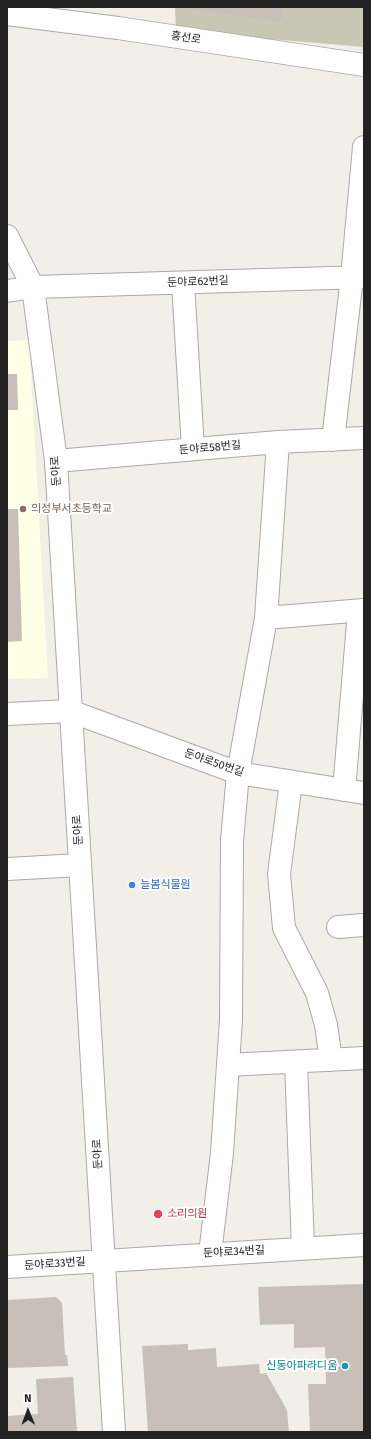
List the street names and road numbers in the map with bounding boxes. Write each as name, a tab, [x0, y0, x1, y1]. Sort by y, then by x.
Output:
street label: 흥선로	[170, 29, 202, 47]
street label: 둔야로62번길	[167, 274, 229, 290]
street label: 둔야로58번길	[178, 439, 242, 457]
street label: 둔야로	[48, 455, 64, 487]
street label: 둔야로50번길	[182, 747, 246, 779]
street label: 둔야로	[70, 814, 86, 846]
street label: 둔야로	[91, 1138, 105, 1170]
street label: 둔야로34번길	[203, 1244, 265, 1260]
street label: 둔야로33번길	[24, 1255, 86, 1273]

